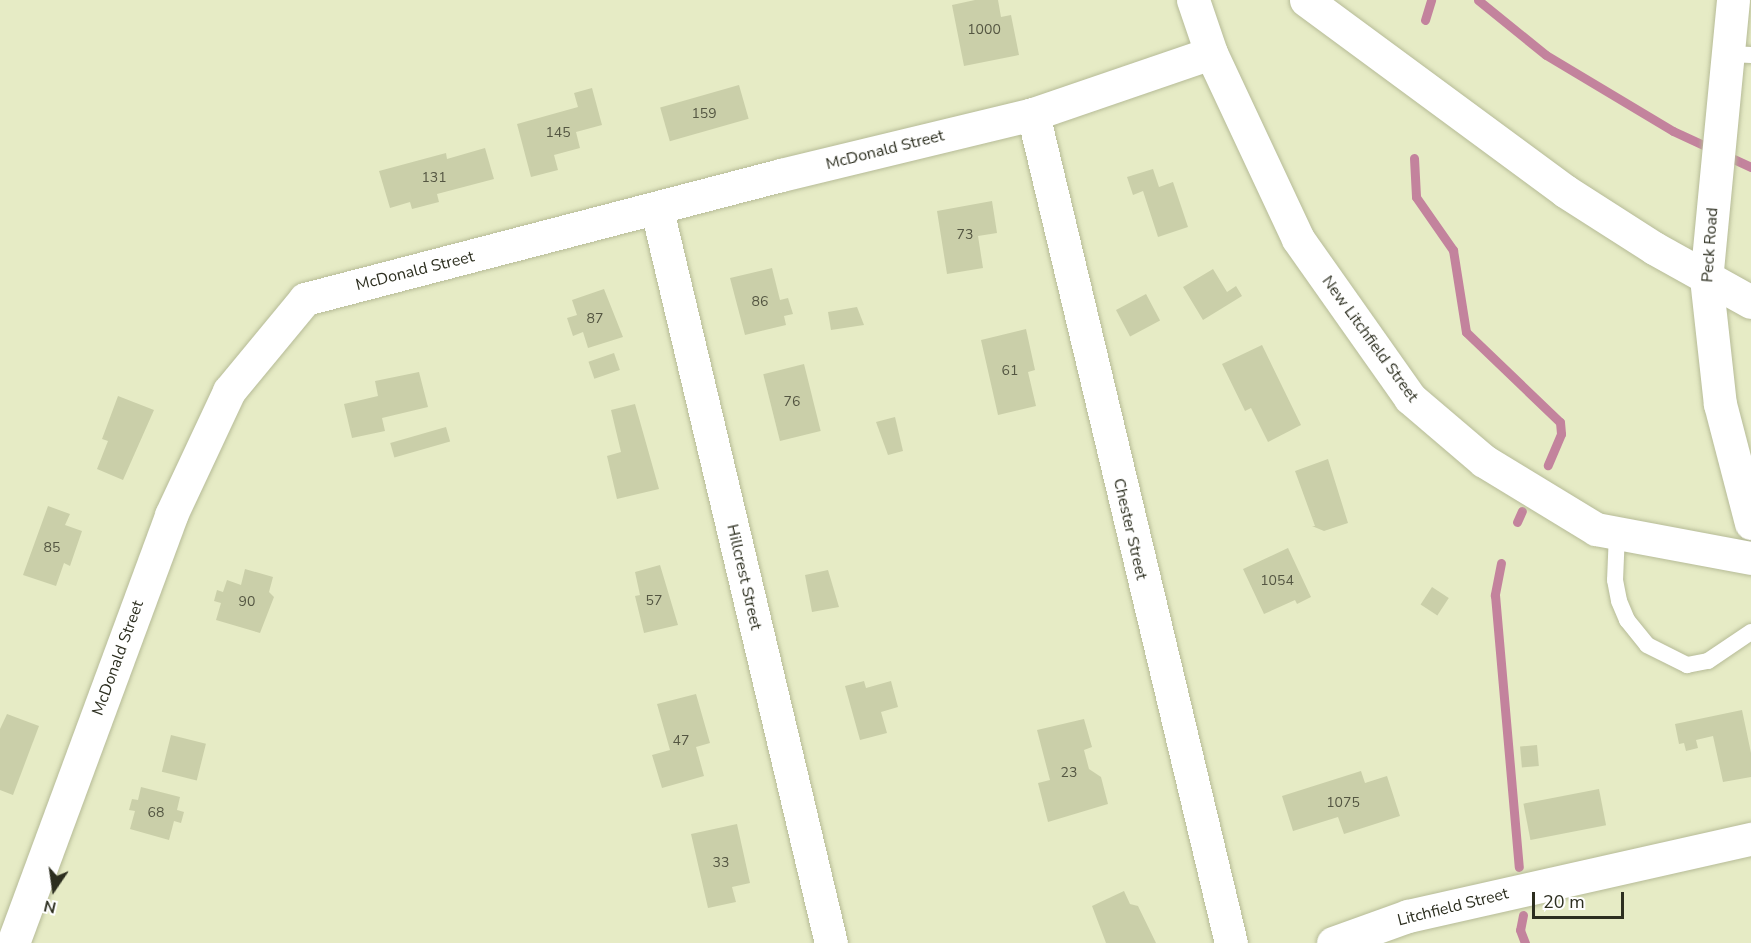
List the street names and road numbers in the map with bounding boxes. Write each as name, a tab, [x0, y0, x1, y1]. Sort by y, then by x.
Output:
street label: McDonald Street	[824, 126, 946, 174]
street label: Peck Road	[1698, 207, 1722, 283]
street label: McDonald Street	[354, 247, 476, 295]
street label: New Litchfield Street	[1318, 272, 1422, 406]
street label: Chester Street	[1109, 476, 1151, 582]
street label: Hillcrest Street	[723, 522, 765, 632]
street label: McDonald Street	[88, 598, 148, 718]
street label: Litchfield Street	[1396, 884, 1510, 930]

